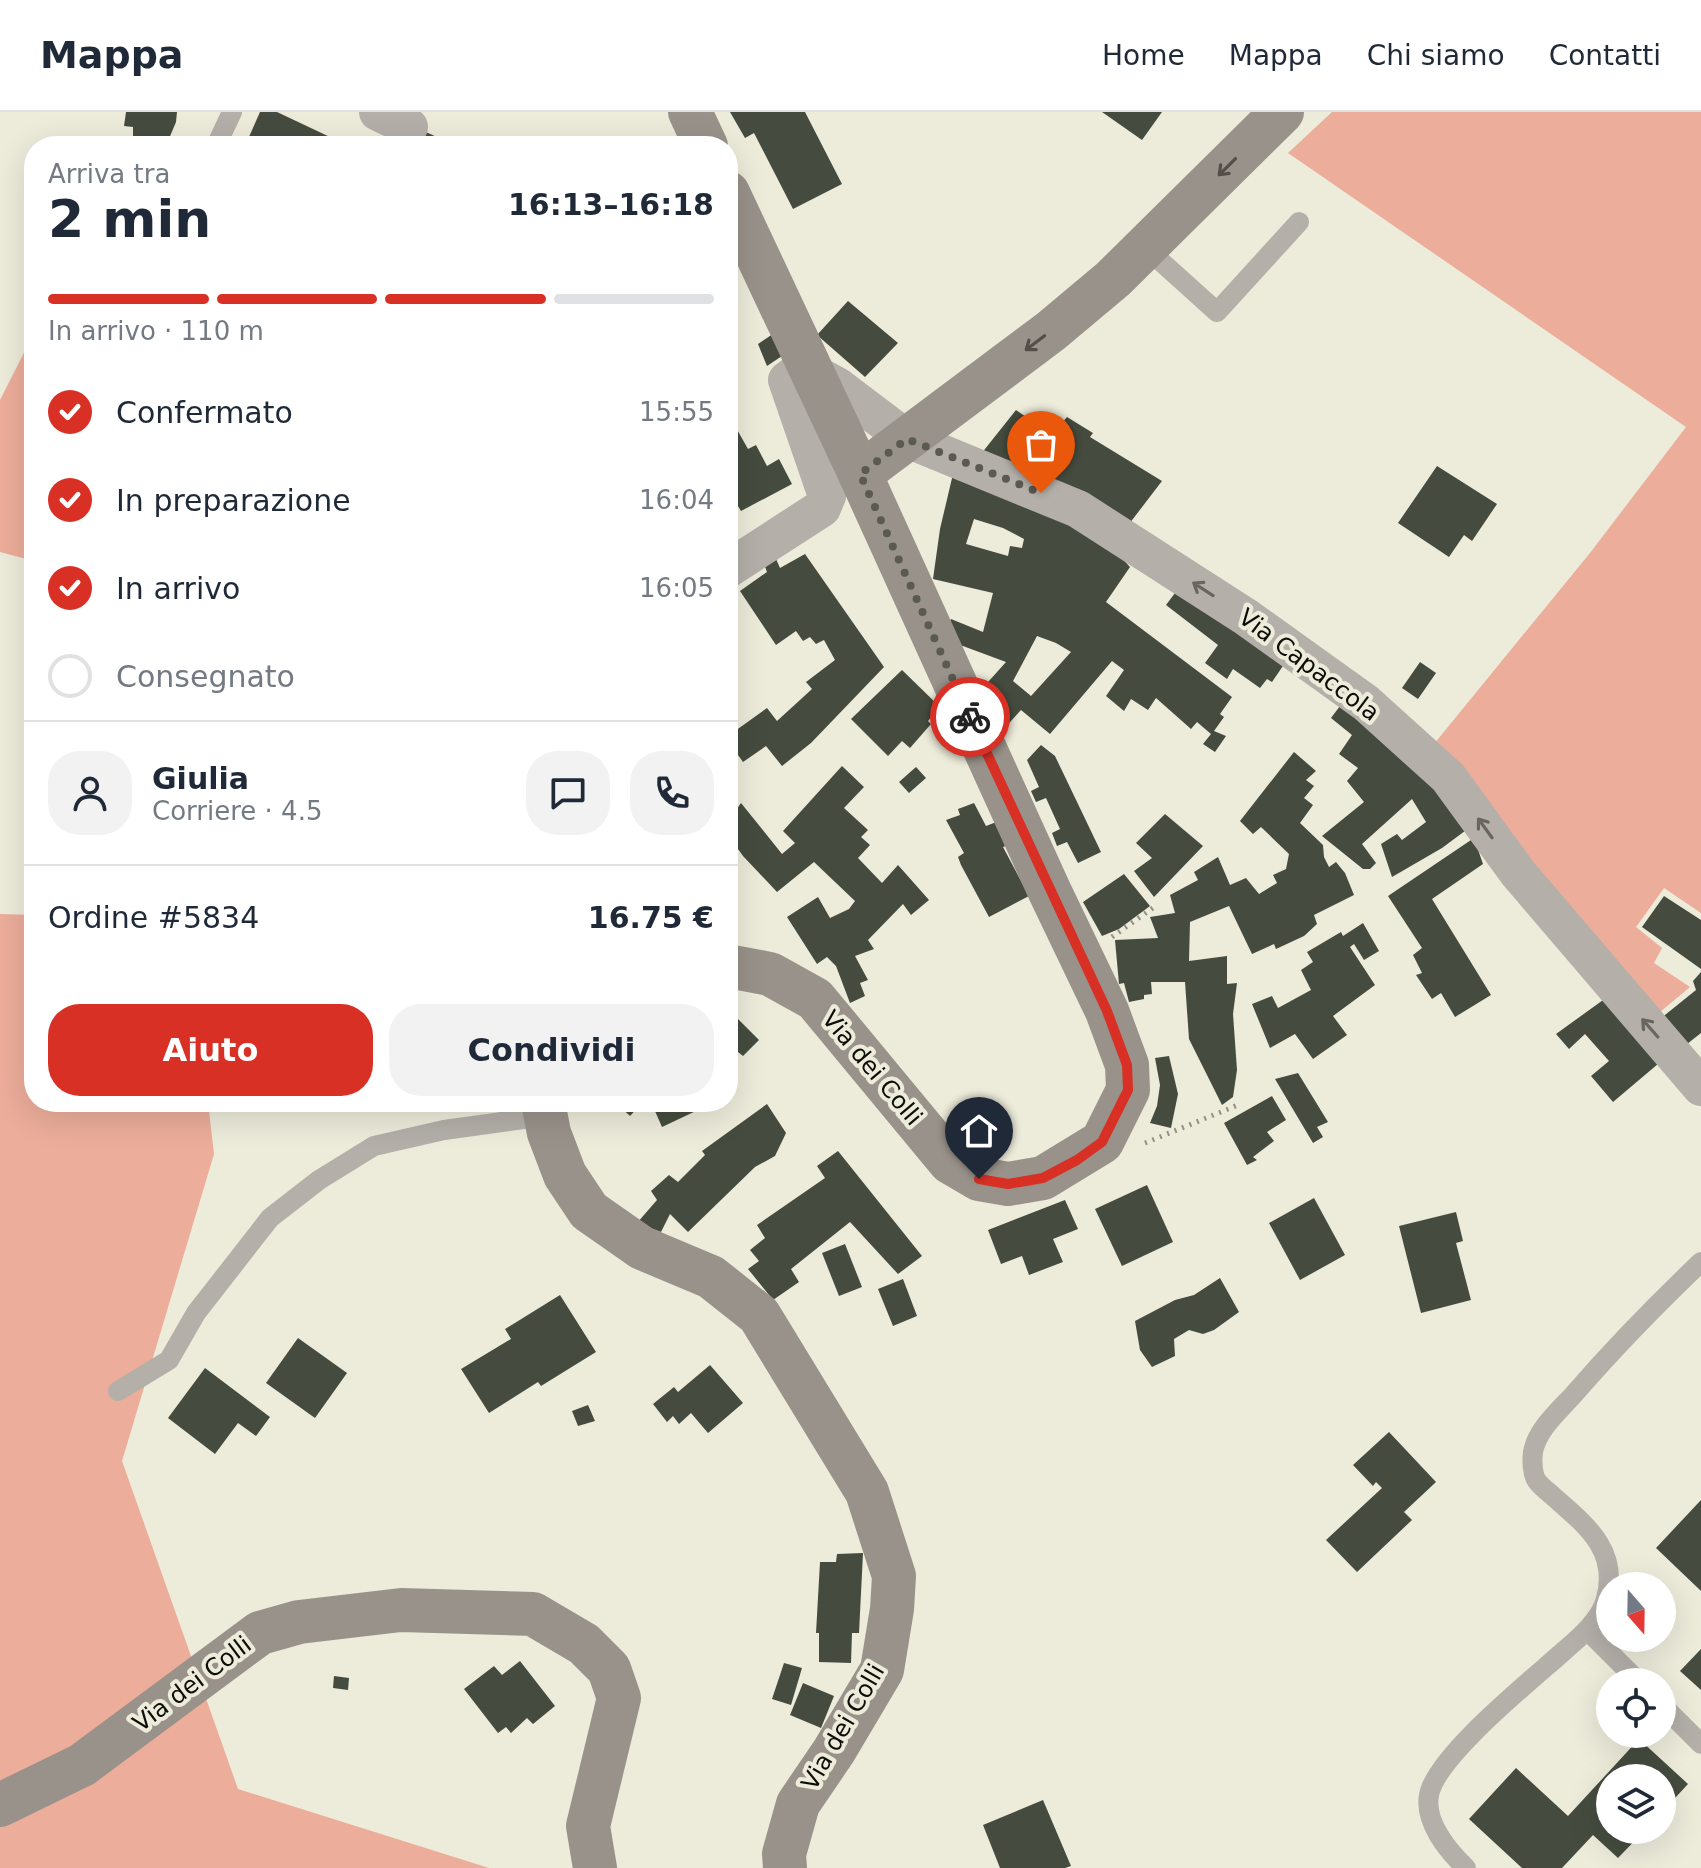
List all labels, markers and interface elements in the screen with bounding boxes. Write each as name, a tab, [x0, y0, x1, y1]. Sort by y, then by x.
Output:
text: Mappa	[40, 33, 184, 77]
text: Home	[1102, 39, 1185, 72]
text: Mappa	[1229, 39, 1323, 72]
text: Chi siamo	[1367, 39, 1505, 72]
text: Contatti	[1549, 39, 1661, 72]
one-way arrow	[1218, 157, 1237, 176]
text: Arriva tra	[48, 159, 170, 189]
text: 16:13–16:18	[508, 187, 714, 222]
text: 2 min	[48, 189, 211, 249]
text: In arrivo · 110 m	[48, 316, 264, 346]
one-way arrow	[1025, 334, 1046, 351]
icon: check	[48, 390, 92, 434]
text: Confermato	[116, 395, 293, 430]
text: 15:55	[639, 397, 714, 427]
pin	[1007, 411, 1075, 493]
icon: bag	[1019, 423, 1063, 467]
icon: check	[48, 478, 92, 522]
text: In preparazione	[116, 483, 351, 518]
text: 16:04	[639, 485, 714, 515]
icon: check	[48, 566, 92, 610]
text: In arrivo	[116, 571, 240, 606]
text: 16:05	[639, 573, 714, 603]
one-way arrow	[1193, 580, 1215, 597]
street label: Via Capaccola	[1233, 603, 1385, 727]
text: Consegnato	[116, 659, 295, 694]
courier	[930, 677, 1010, 757]
icon: bike	[948, 695, 992, 739]
button: person	[48, 751, 132, 835]
button: chat	[526, 751, 610, 835]
button: phone	[630, 751, 714, 835]
text: Giulia	[152, 761, 249, 796]
text: Corriere · 4.5	[152, 796, 322, 826]
one-way arrow	[1477, 817, 1493, 839]
text: Ordine #5834	[48, 900, 259, 935]
text: 16.75 €	[588, 900, 714, 935]
button: Aiuto	[48, 1004, 373, 1096]
button: Condividi	[389, 1004, 714, 1096]
street label: Via dei Colli	[816, 1005, 928, 1131]
one-way arrow	[1641, 1019, 1659, 1039]
pin	[945, 1097, 1013, 1179]
icon: home	[957, 1109, 1001, 1153]
north arrow	[1596, 1572, 1676, 1652]
map controls	[1596, 1572, 1676, 1844]
street label: Via dei Colli	[127, 1630, 257, 1738]
street label: Via dei Colli	[796, 1659, 890, 1795]
button: locate	[1596, 1668, 1676, 1748]
button: layers	[1596, 1764, 1676, 1844]

